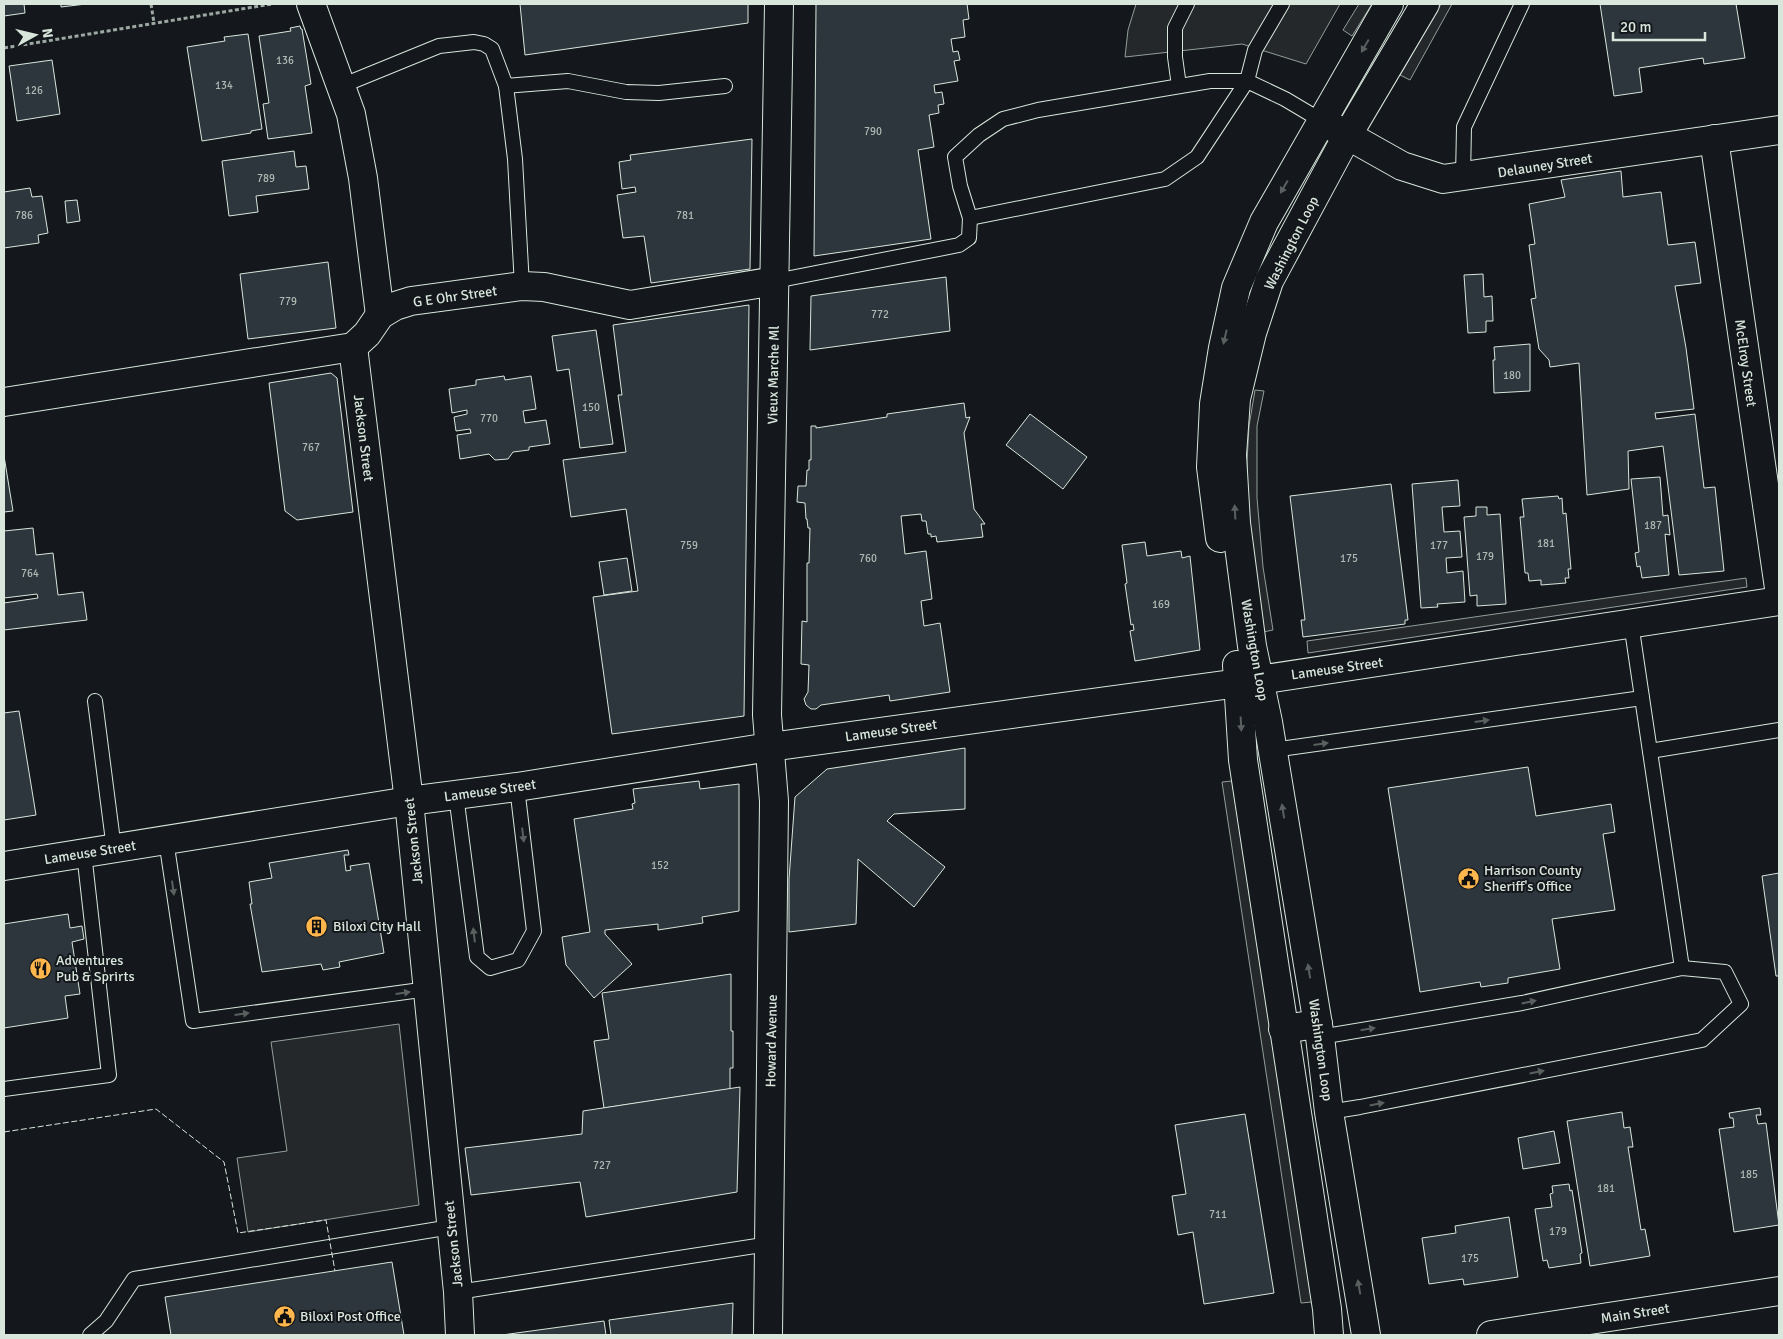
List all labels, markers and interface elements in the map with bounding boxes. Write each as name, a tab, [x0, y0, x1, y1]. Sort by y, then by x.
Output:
north arrow	[10, 10, 60, 60]
scale bar	[1613, 10, 1706, 42]
text: 20 m	[1620, 18, 1651, 36]
text: N	[38, 27, 56, 39]
one-way arrow	[1361, 40, 1370, 53]
house number: 136	[276, 54, 294, 67]
house number: 134	[215, 79, 233, 92]
house number: 126	[25, 84, 43, 97]
house number: 790	[864, 125, 882, 138]
street label: Delauney Street	[1497, 150, 1594, 181]
house number: 789	[257, 172, 275, 185]
one-way arrow	[1280, 180, 1289, 194]
street label: Washington Loop	[1261, 194, 1322, 293]
house number: 786	[15, 209, 33, 222]
house number: 781	[676, 209, 694, 222]
street label: G E Ohr Street	[412, 282, 498, 311]
house number: 779	[279, 295, 297, 308]
house number: 772	[871, 308, 889, 321]
street label: McElroy Street	[1731, 318, 1760, 408]
street label: Vieux Marche Ml	[764, 325, 783, 425]
one-way arrow	[1221, 330, 1229, 345]
house number: 180	[1503, 369, 1521, 382]
street label: Jackson Street	[350, 394, 377, 482]
house number: 150	[582, 401, 600, 414]
house number: 770	[480, 412, 498, 425]
house number: 767	[302, 441, 320, 454]
one-way arrow	[1231, 504, 1239, 520]
house number: 187	[1644, 519, 1662, 532]
house number: 181	[1537, 537, 1555, 550]
house number: 759	[680, 539, 698, 552]
house number: 177	[1430, 539, 1448, 552]
house number: 179	[1476, 550, 1494, 563]
house number: 760	[859, 552, 877, 565]
house number: 175	[1340, 552, 1358, 565]
house number: 764	[21, 567, 39, 580]
house number: 169	[1152, 598, 1170, 611]
street label: Washington Loop	[1237, 598, 1272, 702]
street label: Lameuse Street	[1290, 654, 1384, 683]
street label: Lameuse Street	[844, 716, 938, 745]
one-way arrow	[1474, 716, 1490, 724]
one-way arrow	[1238, 717, 1246, 733]
one-way arrow	[1313, 739, 1329, 747]
street label: Lameuse Street	[443, 776, 537, 805]
street label: Jackson Street	[400, 797, 427, 885]
one-way arrow	[1278, 802, 1286, 818]
one-way arrow	[519, 827, 527, 843]
street label: Lameuse Street	[43, 837, 137, 868]
house number: 152	[651, 859, 669, 872]
place label: Harrison County Sheriff's Office	[1484, 862, 1582, 895]
public building icon: Harrison County Sheriff's Office	[1456, 866, 1480, 890]
one-way arrow	[170, 880, 178, 896]
building icon: Biloxi City Hall	[305, 914, 329, 938]
place label: Biloxi City Hall	[333, 918, 421, 935]
one-way arrow	[470, 927, 478, 943]
place label: Adventures Pub & Sprirts	[56, 952, 135, 985]
restaurant icon: Adventures Pub & Sprirts	[28, 956, 52, 980]
one-way arrow	[1305, 963, 1313, 979]
one-way arrow	[395, 988, 411, 996]
street label: Howard Avenue	[762, 994, 781, 1088]
street label: Washington Loop	[1305, 998, 1336, 1102]
one-way arrow	[1521, 998, 1536, 1006]
one-way arrow	[234, 1010, 250, 1018]
one-way arrow	[1361, 1024, 1377, 1032]
one-way arrow	[1529, 1068, 1545, 1076]
one-way arrow	[1370, 1099, 1386, 1107]
house number: 727	[593, 1159, 611, 1172]
house number: 185	[1740, 1168, 1758, 1181]
house number: 181	[1597, 1182, 1615, 1195]
street label: Jackson Street	[440, 1200, 467, 1288]
house number: 711	[1209, 1208, 1227, 1221]
house number: 179	[1549, 1225, 1567, 1238]
house number: 175	[1461, 1252, 1479, 1265]
one-way arrow	[1355, 1279, 1363, 1295]
street label: Main Street	[1599, 1300, 1671, 1327]
public building icon: Biloxi Post Office	[272, 1304, 296, 1328]
place label: Biloxi Post Office	[300, 1308, 401, 1325]

